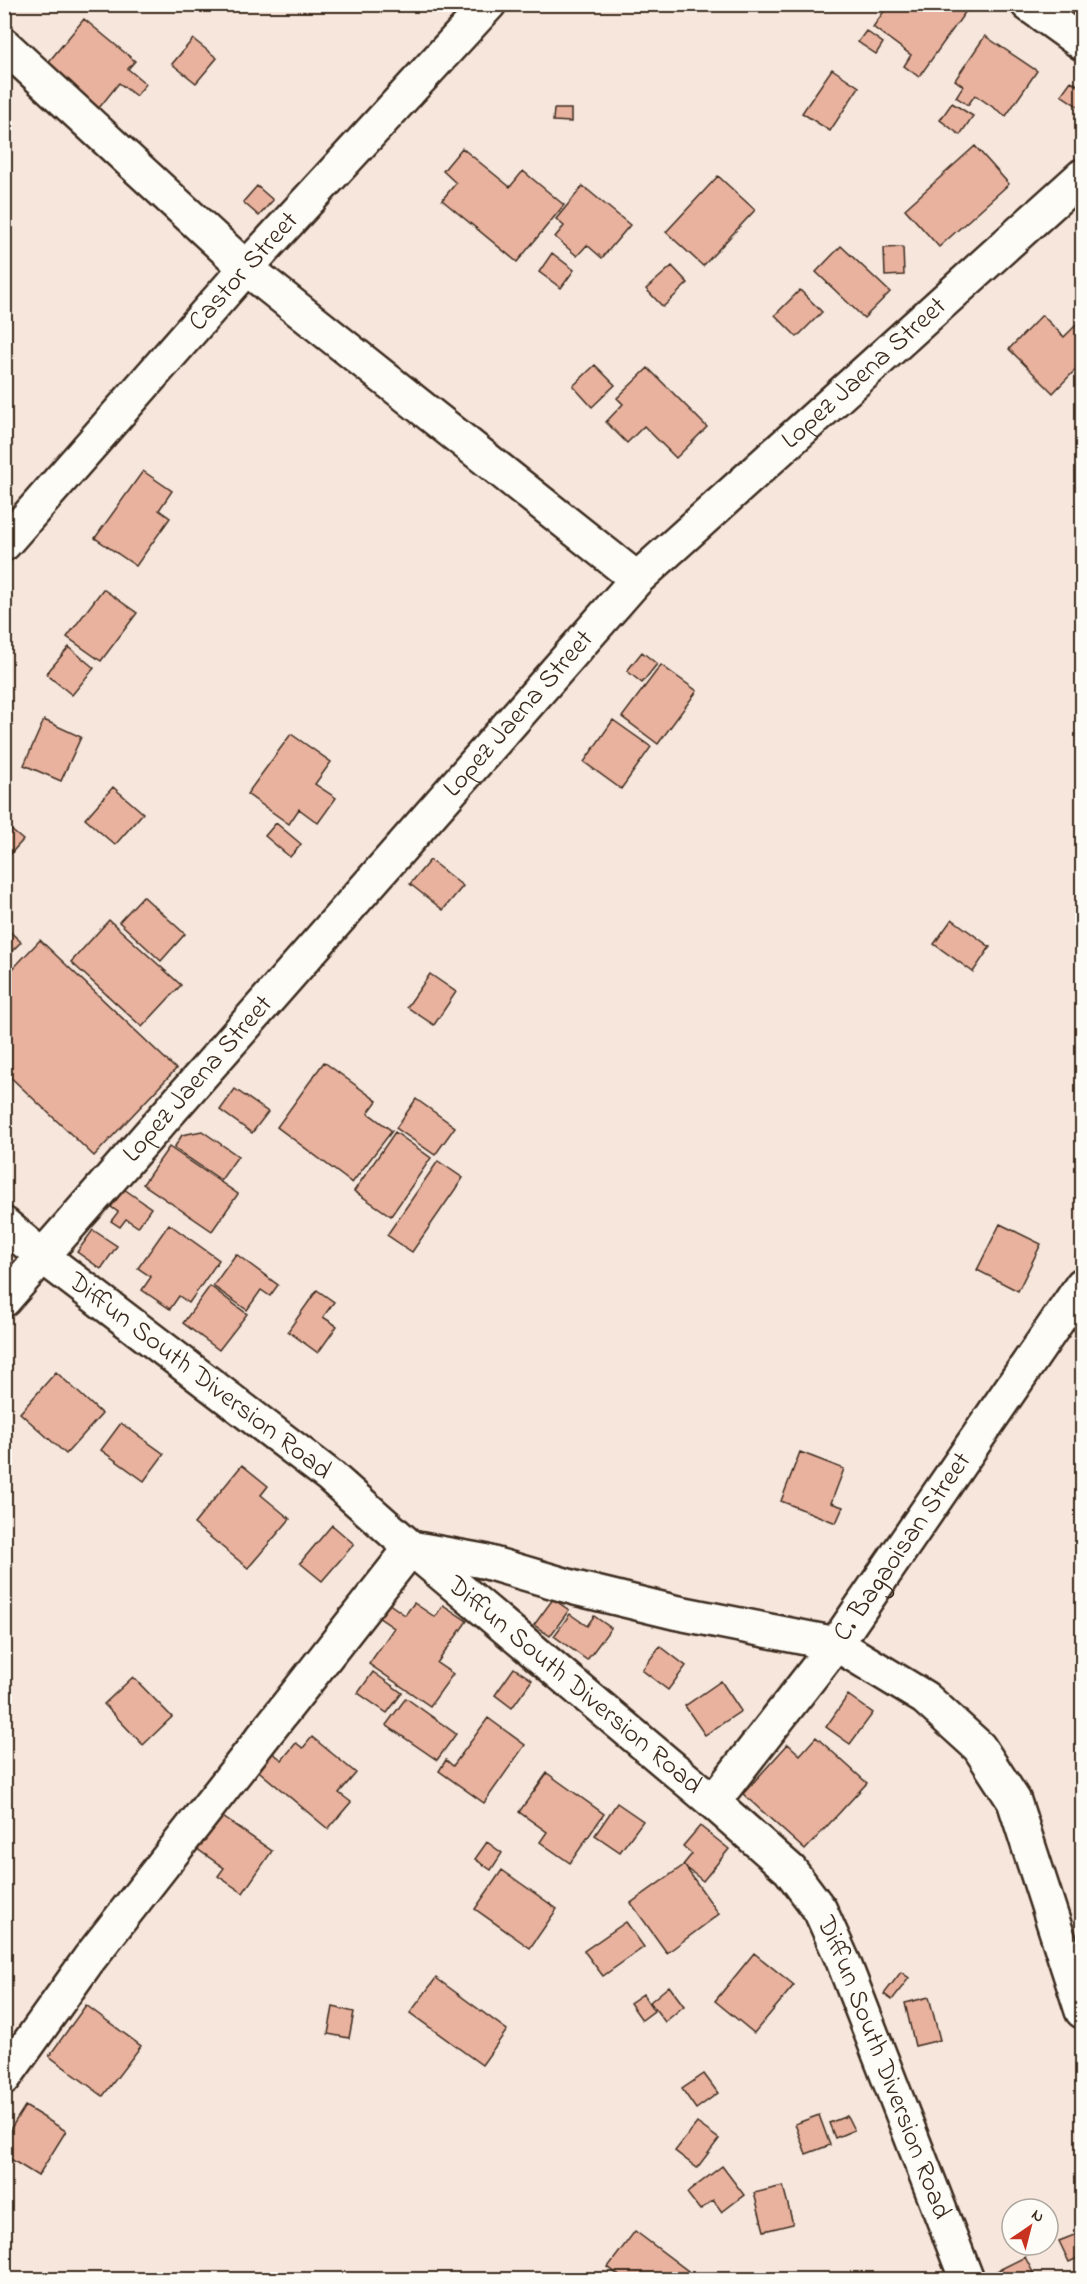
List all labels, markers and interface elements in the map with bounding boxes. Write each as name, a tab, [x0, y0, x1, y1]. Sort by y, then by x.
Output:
street label: Castor Street	[179, 203, 308, 340]
street label: Lopez Jaena Street	[773, 288, 956, 459]
street label: Lopez Jaena Street	[434, 621, 603, 806]
street label: Lopez Jaena Street	[114, 987, 282, 1171]
street label: Diffun South Diversion Road	[59, 1262, 340, 1490]
street label: C. Bagaoisan Street	[824, 1444, 981, 1649]
street label: Diffun South Diversion Road	[438, 1566, 711, 1804]
street label: Diffun South Diversion Road	[805, 1909, 961, 2225]
north arrow	[1000, 2197, 1060, 2257]
text: N	[1026, 2203, 1049, 2229]

